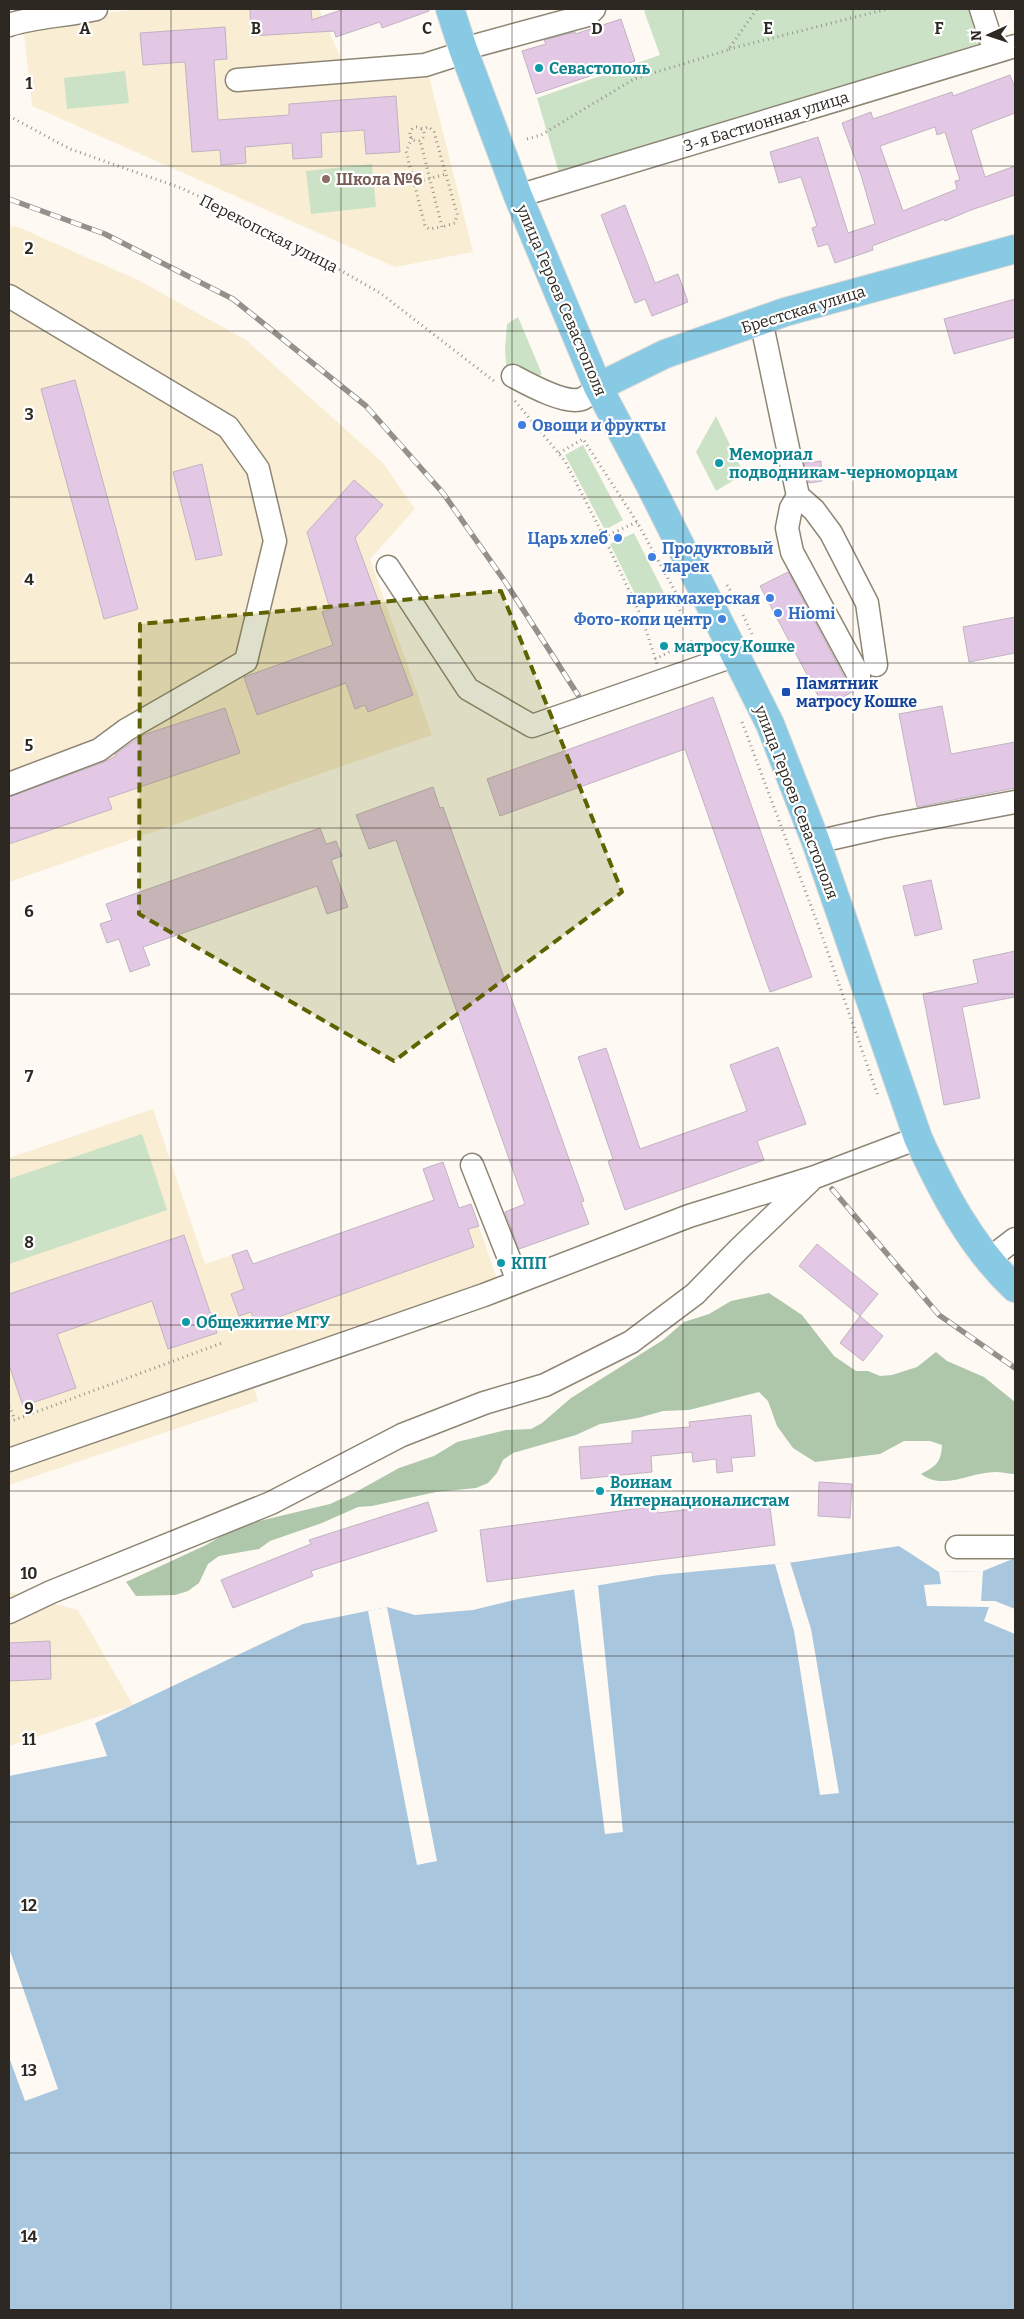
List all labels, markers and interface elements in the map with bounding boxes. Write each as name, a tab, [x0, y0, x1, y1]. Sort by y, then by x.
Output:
north arrow	[964, 10, 1014, 60]
text: A	[79, 19, 91, 38]
text: B	[251, 19, 261, 38]
text: C	[422, 19, 432, 38]
text: D	[591, 19, 603, 38]
text: E	[763, 19, 773, 38]
text: F	[935, 19, 944, 38]
text: N	[968, 30, 985, 41]
place label: Севастополь	[549, 59, 650, 78]
marker: Севастополь	[533, 62, 545, 74]
text: 1	[26, 74, 33, 93]
street label: 3-я Бастионная улица	[681, 87, 851, 156]
place label: Школа №6	[336, 170, 423, 189]
marker: Школа №6	[320, 173, 332, 185]
street label: Перекопская улица	[196, 190, 341, 277]
street label: улица Героев Севастополя	[512, 201, 611, 399]
text: 2	[24, 239, 34, 258]
street label: Брестская улица	[739, 281, 868, 337]
text: 3	[24, 405, 34, 424]
place label: Овощи и фрукты	[532, 416, 666, 435]
marker: Овощи и фрукты	[516, 419, 528, 431]
place label: Мемориал подводникам-черноморцам	[729, 445, 958, 482]
marker: Мемориал подводникам-черноморцам	[713, 457, 725, 469]
place label: Царь хлеб	[528, 529, 608, 548]
marker: Царь хлеб	[612, 532, 624, 544]
place label: Продуктовый ларек	[662, 539, 774, 576]
marker: Продуктовый ларек	[646, 551, 658, 563]
text: 4	[24, 570, 34, 589]
place label: парикмахерская	[626, 589, 760, 608]
marker: парикмахерская	[764, 592, 776, 604]
place label: Hiomi	[788, 604, 835, 623]
marker: Hiomi	[772, 607, 784, 619]
place label: Фото-копи центр	[574, 610, 712, 629]
marker: Фото-копи центр	[716, 613, 728, 625]
place label: матросу Кошке	[674, 637, 795, 656]
marker: матросу Кошке	[658, 640, 670, 652]
place label: Памятник матросу Кошке	[796, 674, 917, 711]
marker: Памятник матросу Кошке	[780, 686, 792, 698]
street label: улица Героев Севастополя	[750, 702, 842, 902]
text: 5	[25, 736, 34, 755]
text: 6	[24, 902, 34, 921]
text: 7	[25, 1067, 34, 1086]
text: 8	[24, 1233, 34, 1252]
place label: КПП	[511, 1254, 547, 1273]
marker: КПП	[495, 1257, 507, 1269]
place label: Общежитие МГУ	[196, 1313, 330, 1332]
marker: Общежитие МГУ	[180, 1316, 192, 1328]
text: 9	[24, 1399, 34, 1418]
place label: Воинам Интернационалистам	[610, 1473, 790, 1510]
marker: Воинам Интернационалистам	[594, 1485, 606, 1497]
text: 10	[20, 1564, 38, 1583]
text: 11	[22, 1730, 36, 1749]
text: 12	[21, 1896, 37, 1915]
text: 13	[21, 2061, 37, 2080]
text: 14	[21, 2227, 38, 2246]

